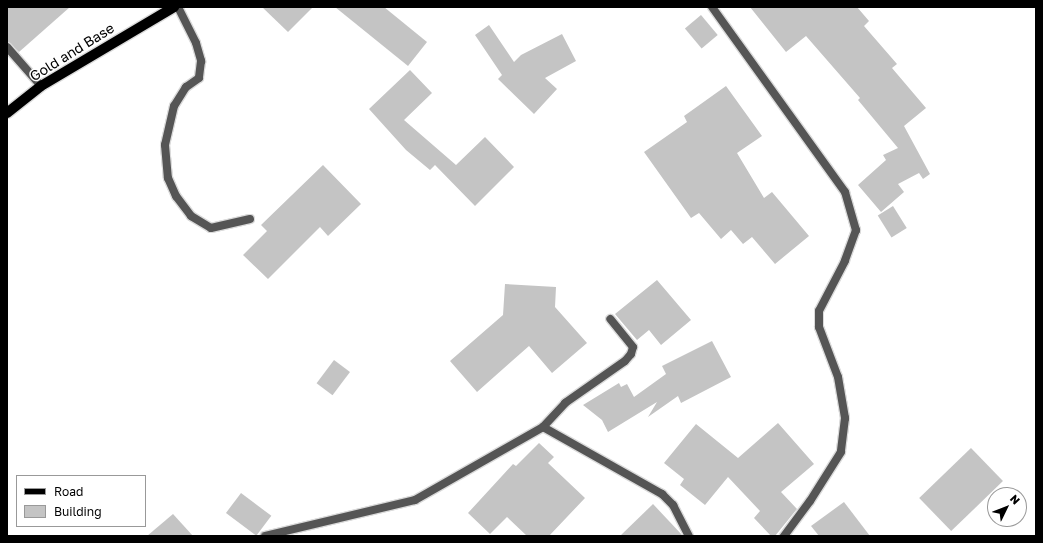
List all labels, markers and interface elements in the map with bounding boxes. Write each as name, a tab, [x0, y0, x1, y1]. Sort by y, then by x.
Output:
street label: Gold and Base	[27, 19, 117, 85]
legend	[16, 475, 146, 527]
text: Road	[54, 484, 83, 499]
north arrow	[987, 487, 1027, 527]
text: N	[1008, 492, 1023, 507]
text: Building	[54, 504, 102, 519]

